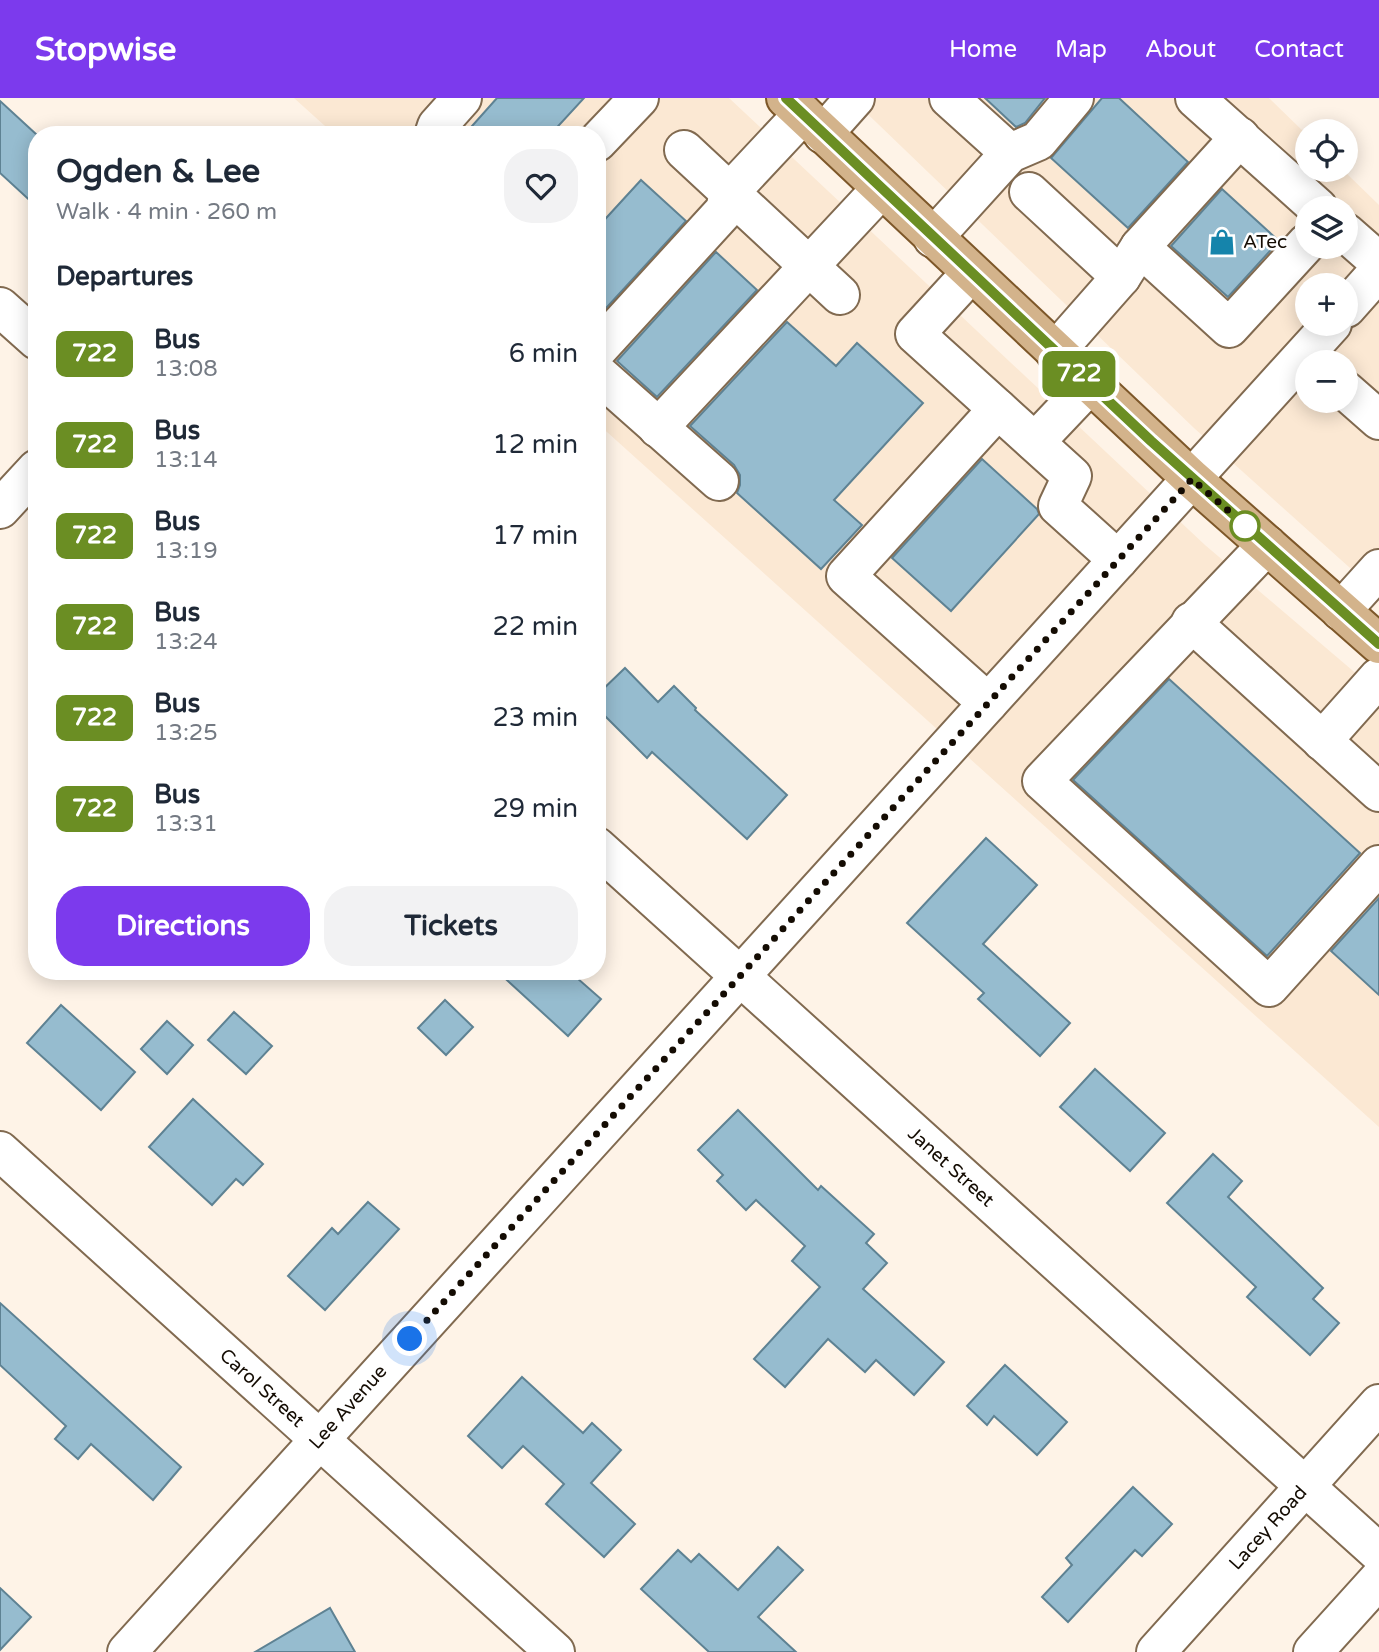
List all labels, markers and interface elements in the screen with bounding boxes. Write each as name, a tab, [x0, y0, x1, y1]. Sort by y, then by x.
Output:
text: Stopwise	[35, 30, 177, 69]
text: Home	[949, 35, 1017, 64]
text: Map	[1055, 35, 1107, 64]
text: About	[1145, 35, 1216, 64]
text: Contact	[1254, 35, 1344, 64]
map controls	[1295, 119, 1358, 413]
button: locate	[1295, 119, 1358, 182]
button: heart	[504, 149, 578, 223]
text: Ogden & Lee	[56, 152, 260, 191]
button: layers	[1295, 196, 1358, 259]
text: Walk · 4 min · 260 m	[56, 198, 277, 226]
shop icon: ATec	[1207, 227, 1237, 257]
place label: ATec	[1243, 231, 1287, 253]
text: Departures	[56, 261, 193, 292]
button: +	[1295, 273, 1358, 336]
text: Bus	[154, 324, 200, 355]
text: 6 min	[509, 338, 578, 369]
text: 722	[72, 339, 117, 368]
button: −	[1295, 350, 1358, 413]
line badge: 722	[1039, 351, 1119, 397]
text: 13:08	[154, 355, 218, 383]
text: 722	[1056, 359, 1102, 388]
text: Bus	[154, 415, 200, 446]
text: 12 min	[492, 429, 578, 460]
text: 722	[72, 430, 117, 459]
text: 13:14	[154, 446, 218, 474]
text: Bus	[154, 506, 200, 537]
unlabelled marker	[1230, 511, 1260, 541]
text: 17 min	[492, 520, 578, 551]
text: 722	[72, 521, 117, 550]
text: 13:19	[154, 537, 218, 565]
text: Bus	[154, 597, 200, 628]
text: 22 min	[492, 611, 578, 642]
text: 722	[72, 612, 117, 641]
text: 13:24	[154, 628, 218, 656]
text: Bus	[154, 688, 200, 719]
text: 23 min	[492, 702, 578, 733]
text: 722	[72, 703, 117, 732]
text: 13:25	[154, 719, 218, 747]
text: Bus	[154, 779, 200, 810]
text: 29 min	[492, 793, 578, 824]
text: 722	[72, 794, 117, 823]
text: 13:31	[154, 810, 218, 838]
button: Directions	[56, 886, 310, 966]
button: Tickets	[324, 886, 578, 966]
street label: Janet Street	[903, 1123, 999, 1211]
your location	[392, 1321, 427, 1356]
street label: Carol Street	[215, 1344, 309, 1432]
street label: Lee Avenue	[305, 1360, 391, 1454]
street label: Lacey Road	[1225, 1482, 1311, 1574]

